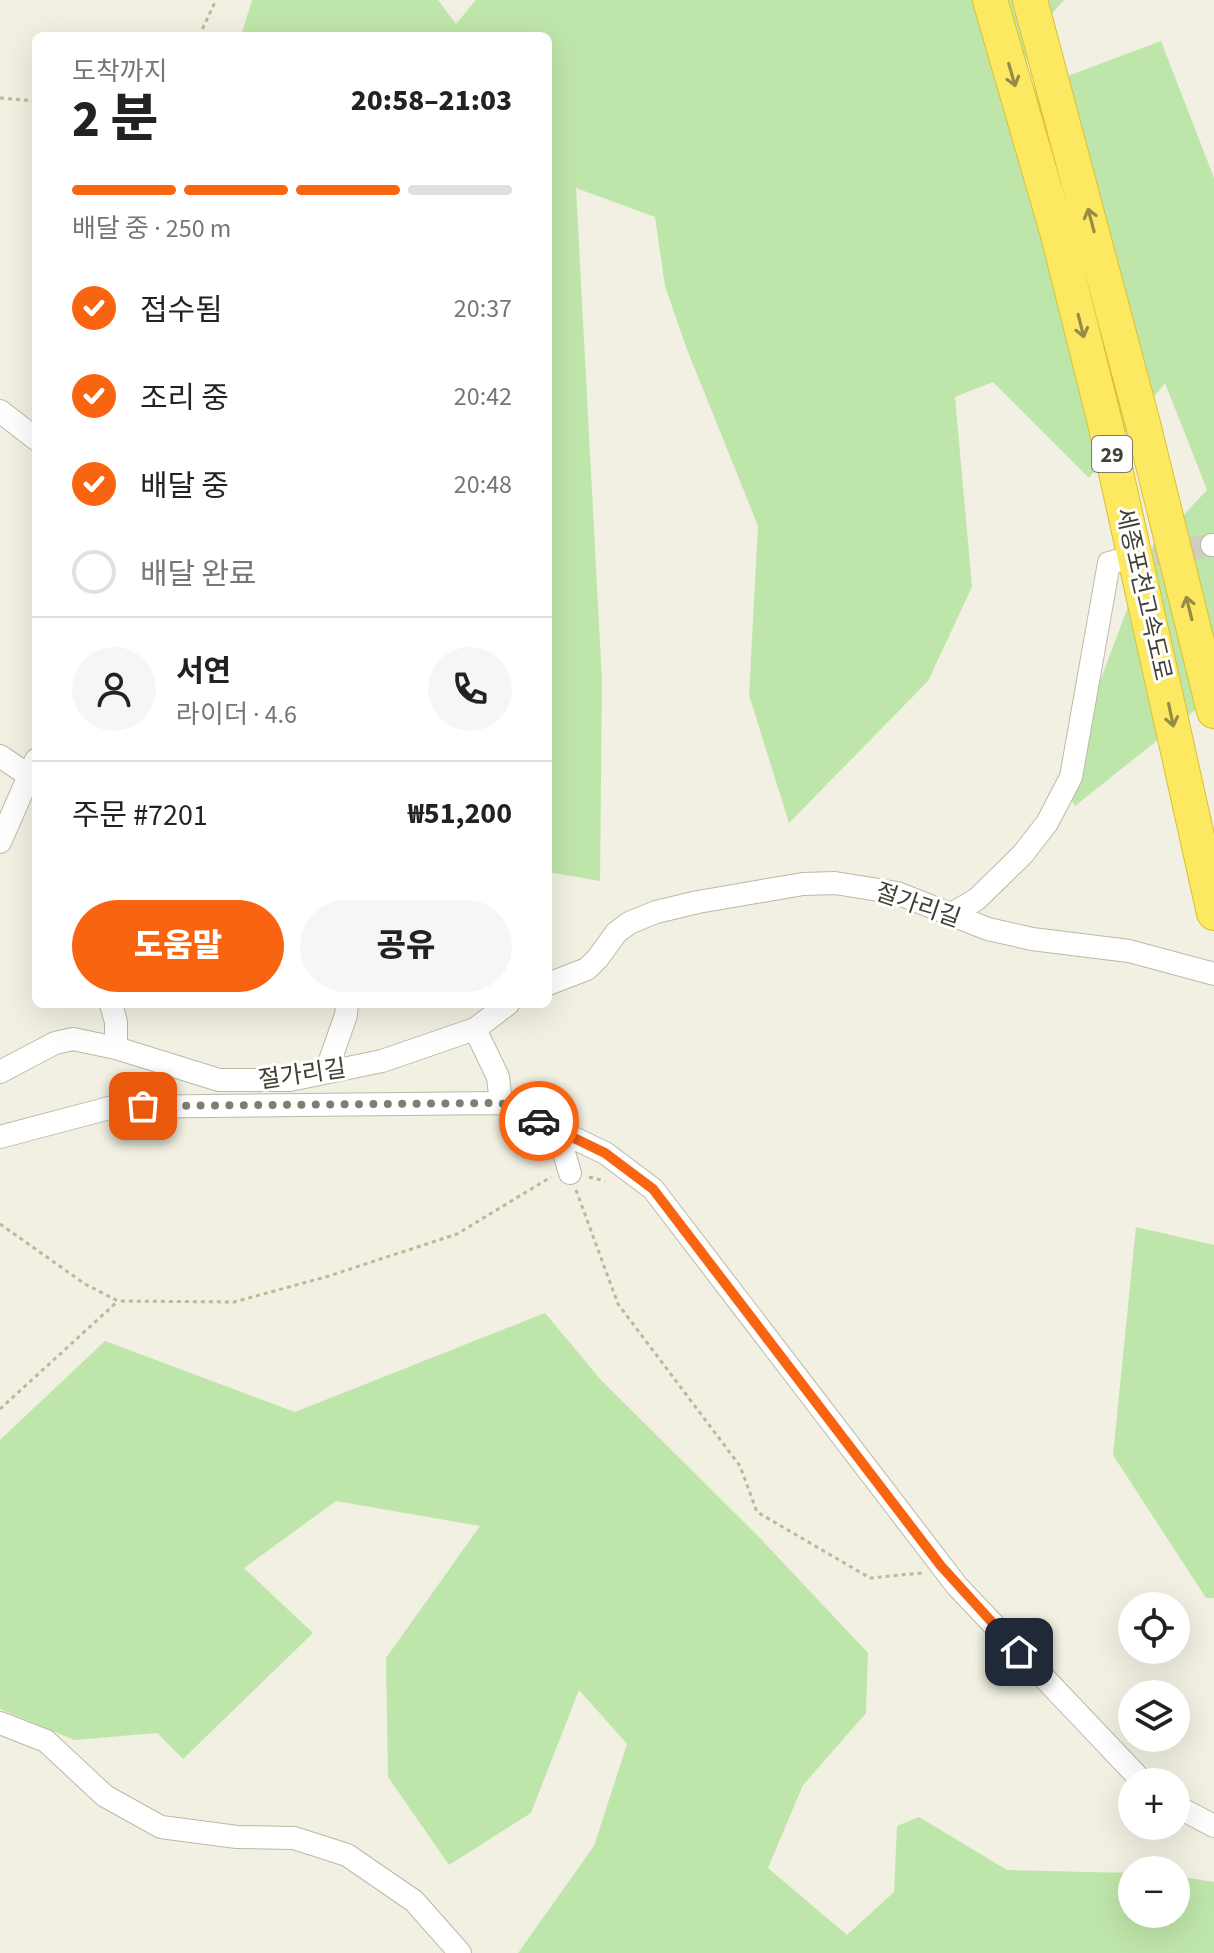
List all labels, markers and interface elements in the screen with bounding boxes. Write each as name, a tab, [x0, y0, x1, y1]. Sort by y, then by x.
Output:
text: 도착까지	[72, 53, 168, 90]
one-way arrow	[1005, 61, 1020, 87]
text: 20:58–21:03	[351, 79, 512, 122]
text: 2 분	[72, 83, 158, 157]
one-way arrow	[1082, 208, 1097, 234]
text: 배달 중 · 250 m	[72, 210, 231, 247]
icon: check	[72, 286, 116, 330]
text: 접수됨	[140, 289, 223, 332]
text: 20:37	[454, 290, 512, 327]
one-way arrow	[1074, 312, 1089, 338]
icon: check	[72, 374, 116, 418]
text: 조리 중	[140, 377, 229, 420]
text: 20:42	[454, 378, 512, 415]
road number: 29	[1092, 436, 1132, 472]
icon: check	[72, 462, 116, 506]
text: 배달 중	[140, 465, 229, 508]
text: 20:48	[454, 466, 512, 503]
street label: 세종포천고속도로	[1107, 504, 1180, 684]
text: 배달 완료	[140, 553, 256, 596]
one-way arrow	[1181, 595, 1196, 621]
button: person	[72, 647, 156, 731]
button: phone	[428, 647, 512, 731]
text: 서연	[176, 650, 231, 693]
text: 라이더 · 4.6	[176, 696, 297, 733]
one-way arrow	[1164, 702, 1179, 727]
text: ₩51,200	[408, 792, 512, 835]
text: 주문 #7201	[72, 794, 208, 837]
street label: 절가리길	[870, 875, 965, 936]
button: 도움말	[72, 900, 284, 992]
button: 공유	[300, 900, 512, 992]
street label: 절가리길	[256, 1051, 348, 1098]
pin	[109, 1072, 177, 1140]
courier	[499, 1081, 579, 1161]
icon: bag	[121, 1084, 165, 1128]
icon: car	[517, 1099, 561, 1143]
map controls	[1118, 1592, 1190, 1928]
button: locate	[1118, 1592, 1190, 1664]
pin	[985, 1618, 1053, 1686]
icon: home	[997, 1630, 1041, 1674]
button: layers	[1118, 1680, 1190, 1752]
button: +	[1118, 1768, 1190, 1840]
button: −	[1118, 1856, 1190, 1928]

